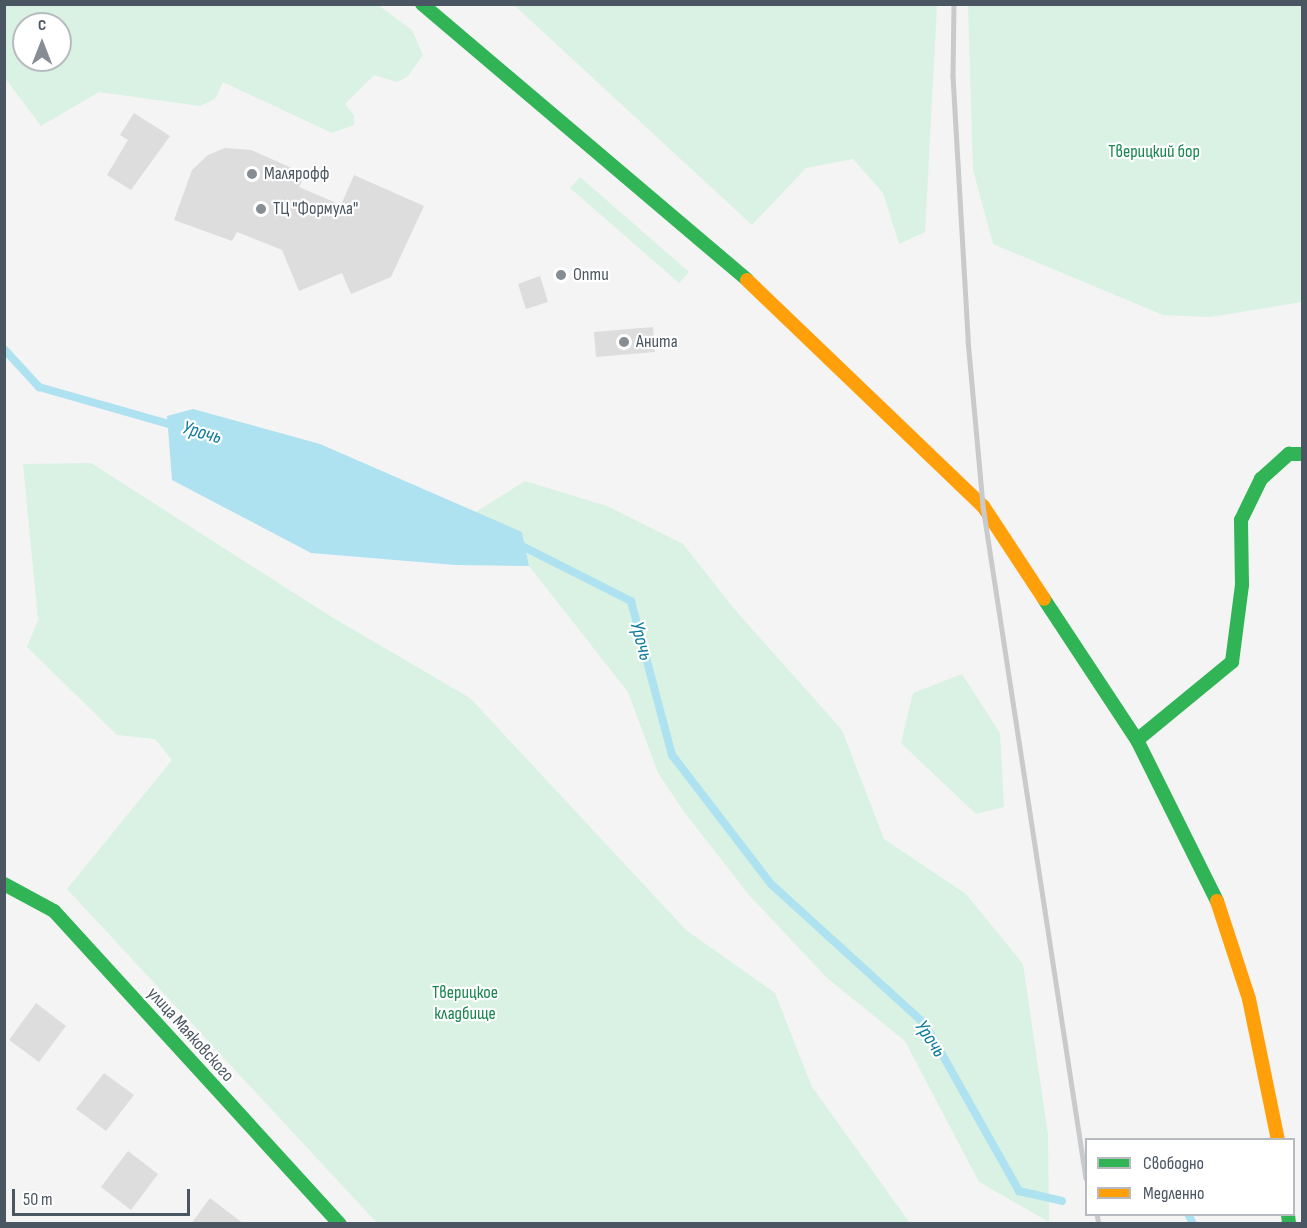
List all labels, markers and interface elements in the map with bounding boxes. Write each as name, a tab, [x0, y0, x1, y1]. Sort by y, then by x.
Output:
north arrow	[12, 12, 72, 72]
text: С	[38, 16, 46, 35]
park label: Тверицкий бор	[1108, 141, 1200, 163]
place label: Малярофф	[264, 163, 329, 185]
marker: Малярофф	[245, 167, 259, 181]
place label: ТЦ "Формула"	[273, 198, 358, 220]
marker: ТЦ "Формула"	[254, 202, 268, 216]
place label: Опти	[573, 264, 609, 286]
marker: Опти	[554, 268, 568, 282]
place label: Анита	[636, 331, 678, 353]
marker: Анита	[617, 335, 631, 349]
water label: Урочь	[180, 416, 224, 450]
water label: Урочь	[624, 619, 658, 663]
street label: улица Маяковского	[142, 983, 238, 1087]
park label: Тверицкое кладбище	[432, 983, 498, 1026]
water label: Урочь	[909, 1016, 951, 1062]
legend	[1085, 1138, 1295, 1216]
text: Свободно	[1143, 1153, 1204, 1174]
scale bar	[15, 1177, 194, 1215]
text: Медленно	[1143, 1183, 1205, 1204]
text: 50 m	[23, 1189, 53, 1210]

